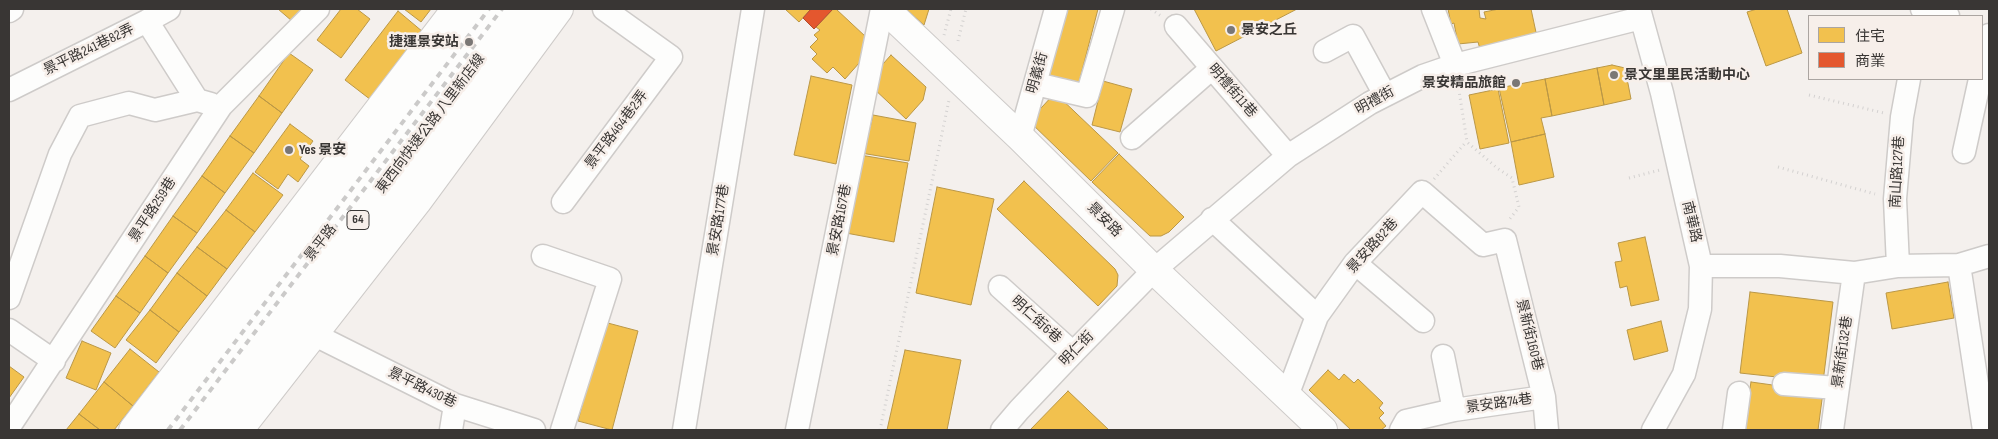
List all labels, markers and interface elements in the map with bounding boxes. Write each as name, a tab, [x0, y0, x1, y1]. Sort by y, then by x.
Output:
legend	[1808, 15, 1983, 80]
street label: 景平路241巷82弄	[41, 21, 137, 79]
place label: 景安之丘	[1241, 22, 1297, 38]
marker: 景安之丘	[1225, 24, 1237, 36]
text: 住宅	[1855, 27, 1885, 46]
place label: 捷運景安站	[389, 34, 459, 50]
marker: 捷運景安站	[463, 36, 475, 48]
street label: 明義街	[1024, 50, 1052, 96]
street label: 東西向快速公路 八里新店線	[373, 51, 489, 197]
text: 商業	[1855, 52, 1885, 71]
street label: 明禮街11巷	[1204, 61, 1260, 121]
place label: 景文里里民活動中心	[1624, 67, 1750, 83]
marker: 景文里里民活動中心	[1608, 69, 1620, 81]
place label: 景安精品旅館	[1422, 75, 1506, 91]
marker: 景安精品旅館	[1510, 77, 1522, 89]
street label: 明禮街	[1353, 83, 1397, 119]
street label: 景平路464巷2弄	[582, 87, 652, 173]
street label: 南山路127巷	[1888, 135, 1908, 209]
place label: Yes 景安	[299, 142, 346, 158]
marker: Yes 景安	[283, 144, 295, 156]
street label: 景平路259巷	[126, 175, 180, 245]
street label: 景安路177巷	[705, 183, 733, 257]
street label: 景安路167巷	[825, 183, 855, 257]
street label: 景安路	[1083, 199, 1125, 241]
street label: 南華路	[1678, 200, 1704, 244]
road number: 64	[347, 210, 369, 230]
street label: 景安路82巷	[1344, 215, 1402, 277]
street label: 景平路	[301, 221, 341, 265]
street label: 明仁街6巷	[1007, 293, 1065, 347]
street label: 景新街160巷	[1512, 297, 1546, 373]
street label: 景新街132巷	[1830, 315, 1856, 389]
street label: 明仁街	[1056, 328, 1098, 370]
street label: 景平路430巷	[385, 364, 459, 412]
street label: 景安路74巷	[1465, 391, 1533, 417]

